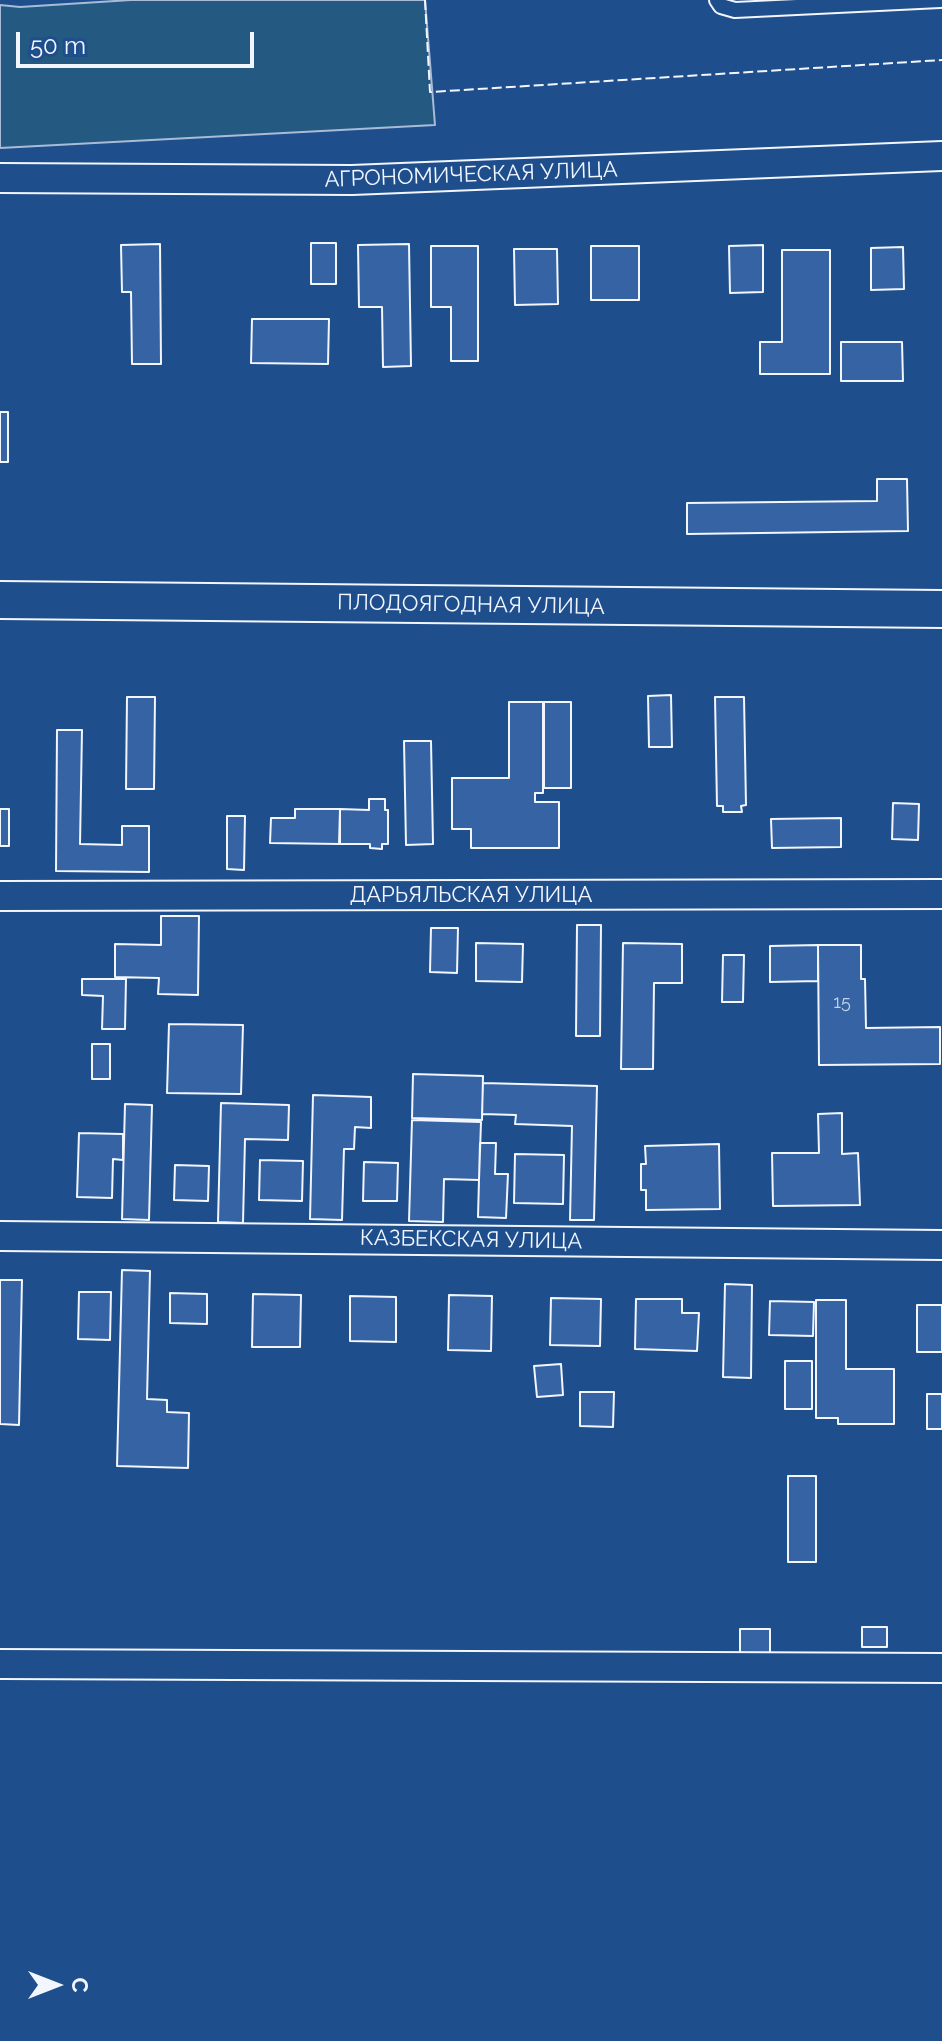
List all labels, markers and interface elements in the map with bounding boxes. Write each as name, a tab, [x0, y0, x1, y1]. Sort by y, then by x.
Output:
scale bar	[20, 16, 258, 66]
text: 50 m	[30, 31, 86, 60]
street label: АГРОНОМИЧЕСКАЯ УЛИЦА	[324, 157, 618, 193]
street label: ПЛОДОЯГОДНАЯ УЛИЦА	[337, 589, 605, 621]
street label: ДАРЬЯЛЬСКАЯ УЛИЦА	[350, 882, 592, 908]
house number: 15	[833, 992, 851, 1014]
street label: КАЗБЕКСКАЯ УЛИЦА	[360, 1225, 582, 1255]
north arrow	[16, 1945, 96, 2025]
text: С	[67, 1977, 93, 1993]

